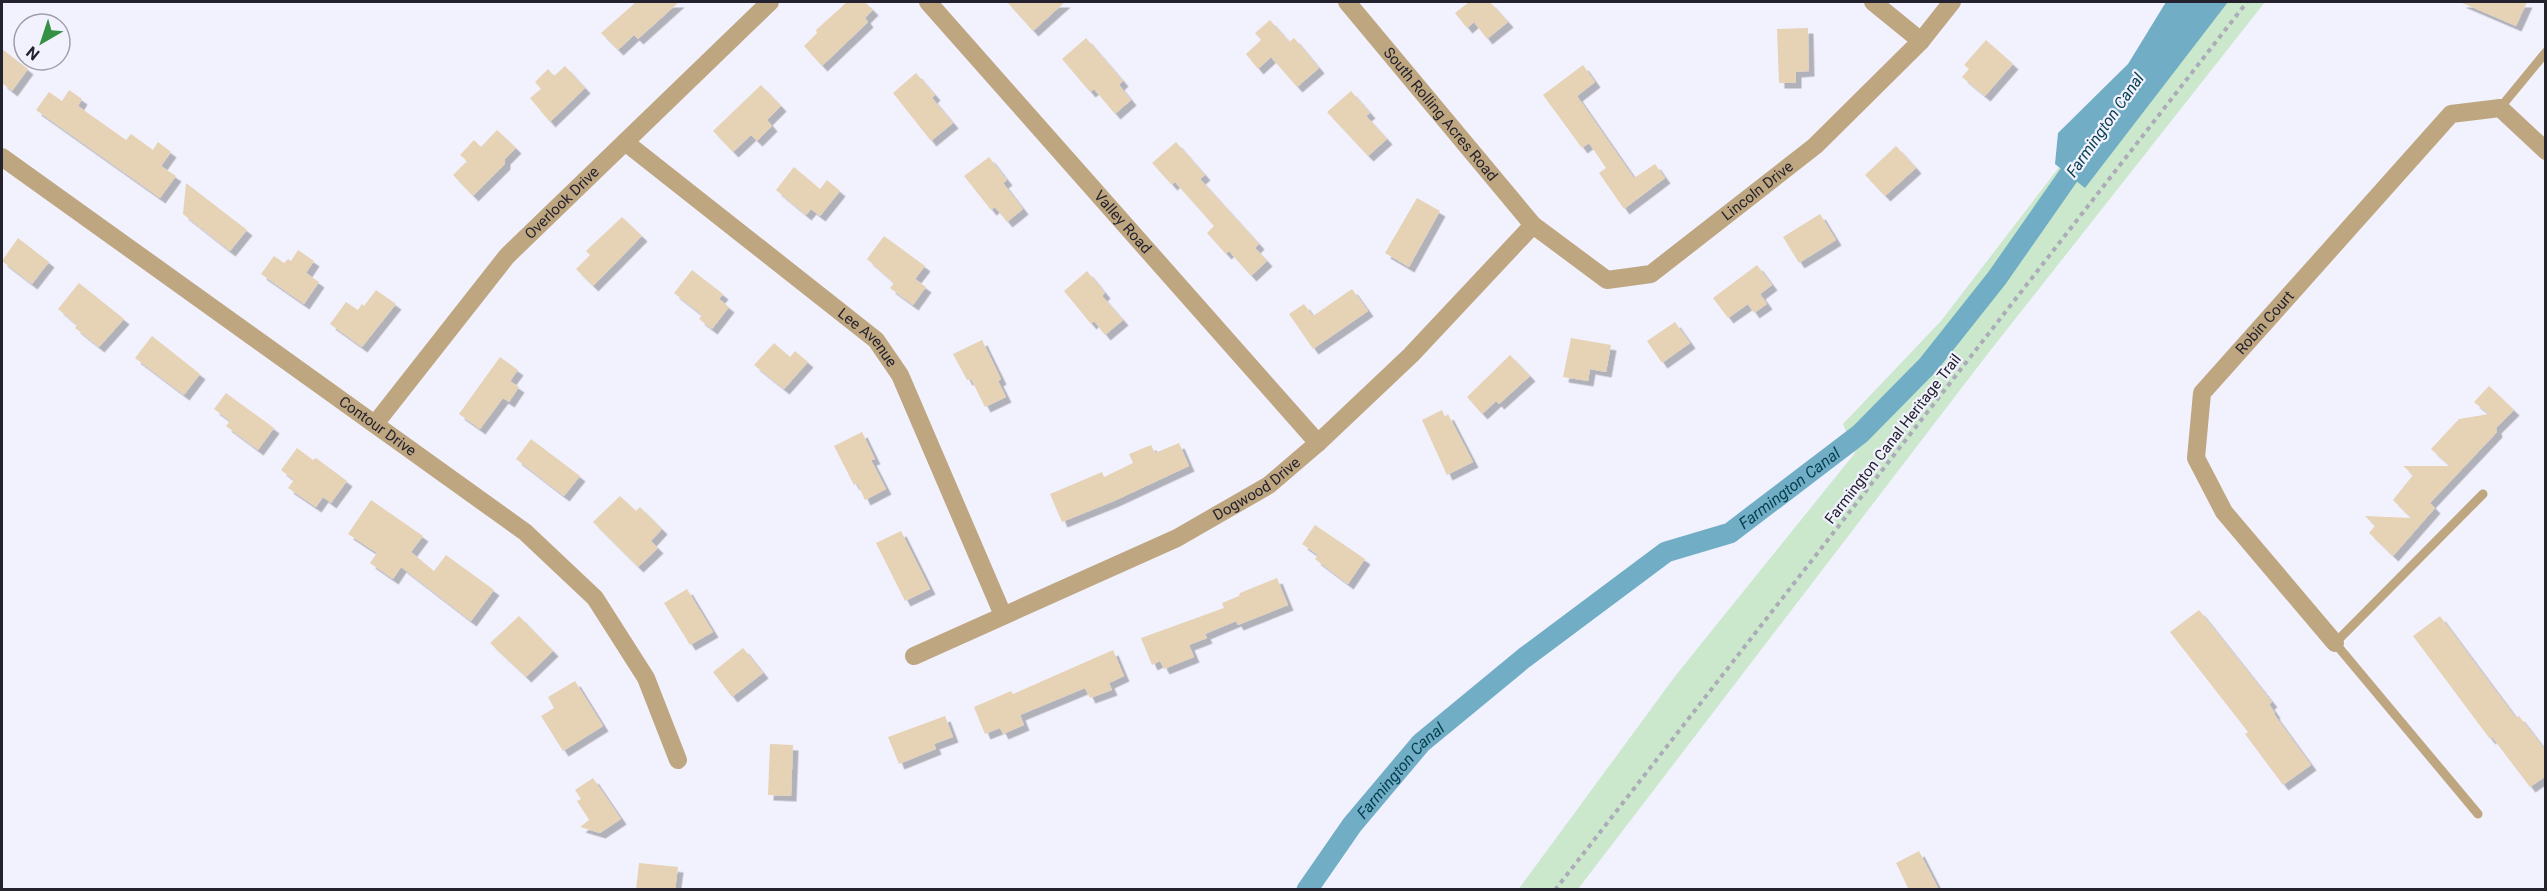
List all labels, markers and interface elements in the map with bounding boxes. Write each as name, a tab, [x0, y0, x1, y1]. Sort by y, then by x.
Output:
north arrow	[12, 12, 72, 72]
text: N	[23, 42, 43, 64]
street label: South Rolling Acres Road	[1380, 44, 1501, 185]
water label: Farmington Canal	[2062, 69, 2148, 181]
street label: Lincoln Drive	[1718, 157, 1797, 224]
street label: Overlook Drive	[521, 163, 603, 243]
street label: Valley Road	[1090, 187, 1155, 257]
street label: Robin Court	[2232, 287, 2298, 358]
street label: Lee Avenue	[834, 304, 901, 370]
street label: Farmington Canal Heritage Trail	[1821, 350, 1965, 528]
street label: Contour Drive	[335, 392, 420, 460]
water label: Farmington Canal	[1735, 443, 1844, 533]
street label: Dogwood Drive	[1210, 453, 1304, 524]
water label: Farmington Canal	[1352, 718, 1448, 822]

